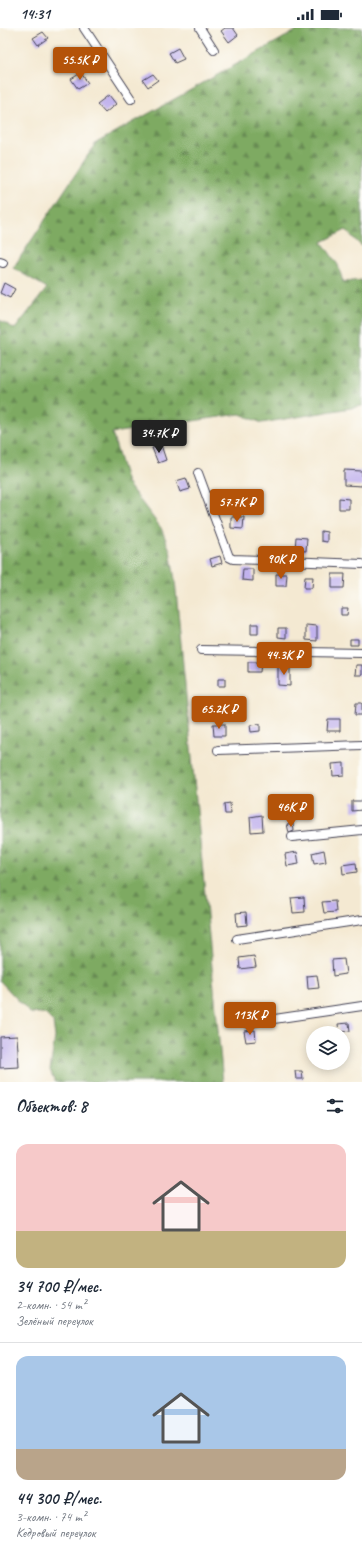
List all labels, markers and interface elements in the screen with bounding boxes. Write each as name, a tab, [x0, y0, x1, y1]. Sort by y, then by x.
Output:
text: 14:31	[20, 5, 50, 24]
pin: 55.5K ₽	[43, 47, 117, 81]
text: 55.5K ₽	[62, 52, 98, 68]
pin: 34.7K ₽	[122, 420, 196, 454]
text: 34.7K ₽	[141, 425, 177, 441]
pin: 57.7K ₽	[200, 489, 274, 523]
text: 57.7K ₽	[219, 494, 255, 510]
pin: 90K ₽	[253, 546, 309, 580]
text: 90K ₽	[267, 551, 295, 567]
pin: 44.3K ₽	[247, 642, 321, 676]
text: 44.3K ₽	[266, 647, 302, 663]
pin: 65.2K ₽	[182, 696, 256, 730]
text: 65.2K ₽	[201, 701, 237, 717]
pin: 46K ₽	[263, 794, 319, 828]
text: 46K ₽	[277, 799, 305, 815]
pin: 113K ₽	[217, 1002, 283, 1036]
text: 113K ₽	[233, 1007, 267, 1023]
map controls	[306, 1026, 350, 1070]
button: layers	[306, 1026, 350, 1070]
icon: filters	[324, 1095, 346, 1117]
text: Объектов: 8	[16, 1096, 87, 1117]
icon: home	[145, 1170, 217, 1242]
text: 34 700 ₽/мес.	[16, 1276, 102, 1297]
text: 2-комн. · 54 m²	[16, 1297, 86, 1313]
text: Зелёный переулок	[16, 1313, 93, 1329]
icon: home	[145, 1382, 217, 1454]
text: 44 300 ₽/мес.	[16, 1488, 102, 1509]
text: 3-комн. · 74 m²	[16, 1509, 86, 1525]
text: Кедровый переулок	[16, 1525, 95, 1541]

